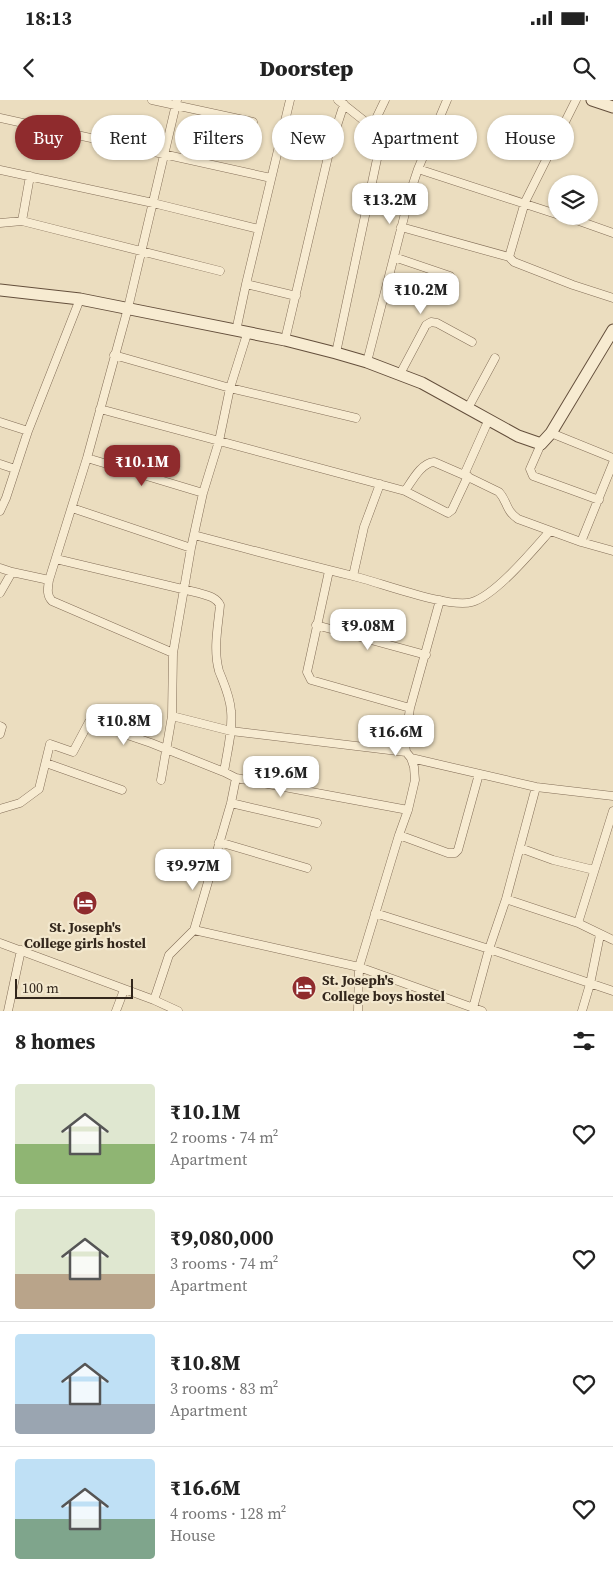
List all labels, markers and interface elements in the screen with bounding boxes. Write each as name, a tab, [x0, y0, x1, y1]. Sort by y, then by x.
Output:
text: 18:13	[25, 5, 72, 31]
text: Doorstep	[260, 53, 353, 83]
icon: back	[15, 54, 43, 82]
icon: search	[570, 54, 598, 82]
chip: Buy	[15, 115, 81, 160]
chip: Rent	[91, 115, 165, 160]
chip: Filters	[175, 115, 262, 160]
chip: New	[272, 115, 344, 160]
chip: Apartment	[354, 115, 477, 160]
chip: House	[487, 115, 574, 160]
map controls	[548, 175, 598, 225]
button: layers	[548, 175, 598, 225]
pin: ₹13.2M	[349, 182, 431, 225]
text: ₹13.2M	[363, 188, 417, 210]
pin: ₹10.2M	[380, 272, 462, 315]
text: ₹10.2M	[394, 278, 448, 300]
pin: ₹10.1M	[101, 444, 183, 487]
text: ₹10.1M	[115, 450, 169, 472]
pin: ₹9.08M	[327, 608, 409, 651]
text: ₹9.08M	[341, 614, 395, 636]
pin: ₹10.8M	[83, 704, 165, 746]
text: ₹10.8M	[97, 709, 151, 731]
pin: ₹16.6M	[355, 714, 437, 757]
text: ₹16.6M	[369, 720, 423, 742]
pin: ₹19.6M	[240, 756, 322, 798]
text: ₹19.6M	[254, 761, 308, 783]
pin: ₹9.97M	[152, 848, 234, 891]
text: ₹9.97M	[166, 854, 220, 876]
hotel icon: St. Joseph's College girls hostel	[72, 890, 98, 916]
place label: St. Joseph's College girls hostel	[24, 917, 147, 953]
place label: St. Joseph's College boys hostel	[322, 970, 446, 1006]
hotel icon: St. Joseph's College boys hostel	[291, 975, 317, 1001]
scale bar	[15, 976, 132, 999]
text: 100 m	[22, 978, 59, 998]
text: 8 homes	[15, 1027, 95, 1056]
icon: filters	[570, 1027, 598, 1055]
text: ₹10.1M	[170, 1097, 241, 1126]
icon: home	[55, 1104, 115, 1164]
icon: heart	[570, 1120, 598, 1148]
text: 2 rooms · 74 m²	[170, 1126, 278, 1148]
text: Apartment	[170, 1148, 247, 1170]
text: ₹9,080,000	[170, 1223, 274, 1252]
icon: home	[55, 1229, 115, 1289]
icon: heart	[570, 1245, 598, 1273]
text: 3 rooms · 74 m²	[170, 1252, 278, 1274]
text: Apartment	[170, 1274, 247, 1296]
text: ₹10.8M	[170, 1348, 241, 1377]
icon: home	[55, 1354, 115, 1414]
icon: heart	[570, 1370, 598, 1398]
text: 3 rooms · 83 m²	[170, 1377, 278, 1399]
text: Apartment	[170, 1399, 247, 1421]
text: ₹16.6M	[170, 1473, 241, 1502]
icon: home	[55, 1479, 115, 1539]
icon: heart	[570, 1495, 598, 1523]
text: 4 rooms · 128 m²	[170, 1502, 286, 1524]
text: House	[170, 1524, 215, 1546]

